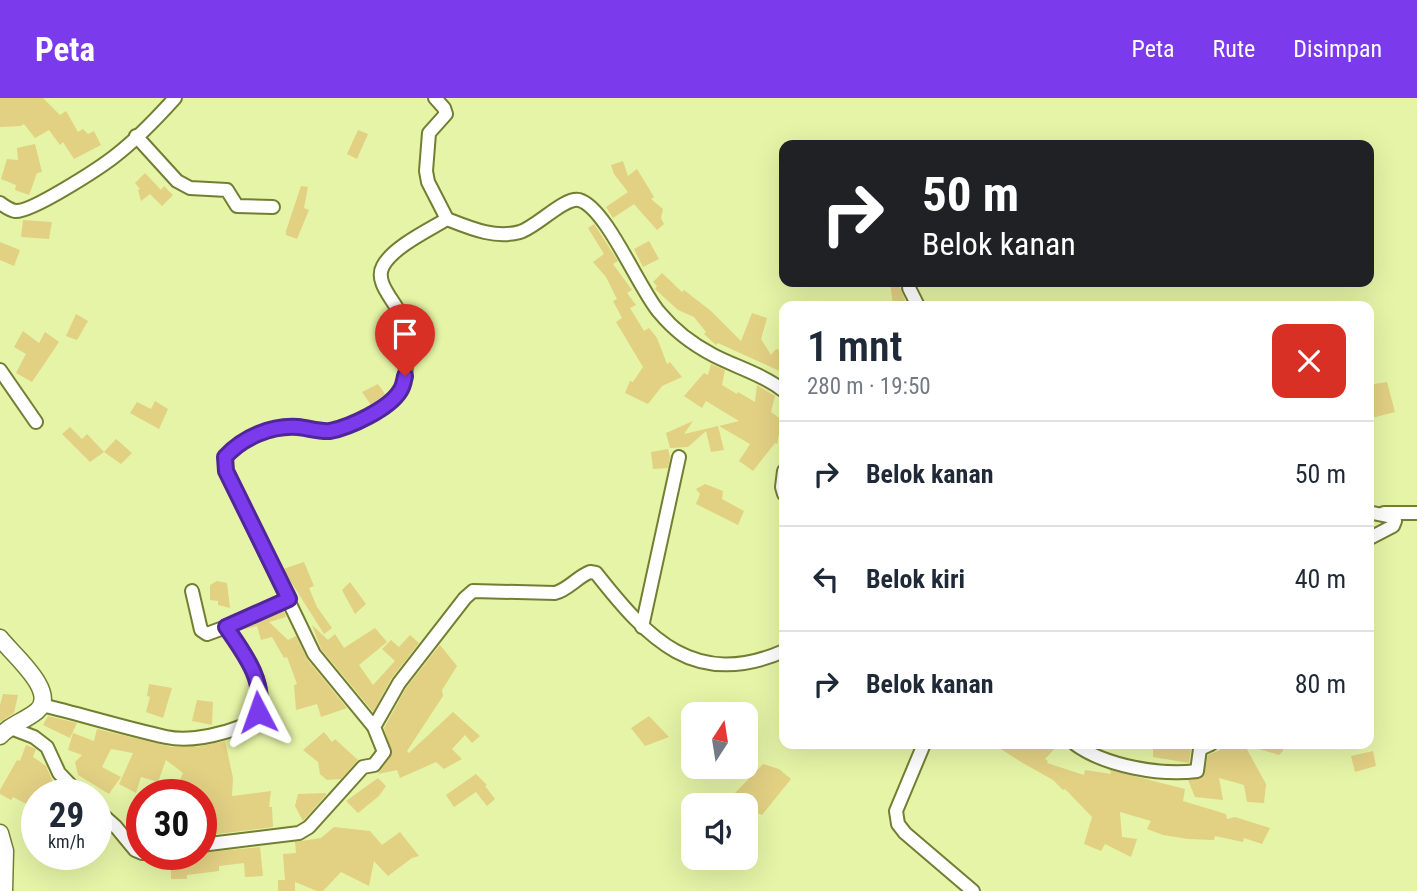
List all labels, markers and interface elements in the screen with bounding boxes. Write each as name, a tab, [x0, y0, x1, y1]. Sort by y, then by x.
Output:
text: Peta	[35, 30, 95, 69]
text: Peta	[1132, 35, 1175, 63]
text: Rute	[1213, 35, 1255, 63]
text: Disimpan	[1293, 35, 1382, 63]
text: 50 m	[922, 166, 1019, 223]
icon: right	[807, 168, 898, 259]
text: Belok kanan	[922, 225, 1076, 263]
pin	[375, 304, 435, 376]
icon: arrive	[386, 315, 424, 353]
text: 1 mnt	[807, 322, 902, 371]
button: close	[1272, 324, 1346, 398]
text: 280 m · 19:50	[807, 373, 931, 400]
icon: right	[807, 455, 845, 493]
text: Belok kanan	[866, 459, 993, 489]
text: 50 m	[1295, 459, 1346, 489]
icon: left	[807, 560, 845, 598]
text: Belok kiri	[866, 564, 965, 594]
text: 40 m	[1295, 564, 1346, 594]
icon: right	[807, 665, 845, 703]
text: Belok kanan	[866, 669, 993, 699]
text: 80 m	[1295, 669, 1346, 699]
position arrow	[221, 675, 295, 749]
north arrow	[681, 702, 758, 779]
map controls	[681, 702, 758, 870]
speed limit sign: 30	[126, 779, 217, 870]
button: sound	[681, 793, 758, 870]
text: 29	[49, 795, 84, 836]
text: km/h	[48, 831, 85, 852]

